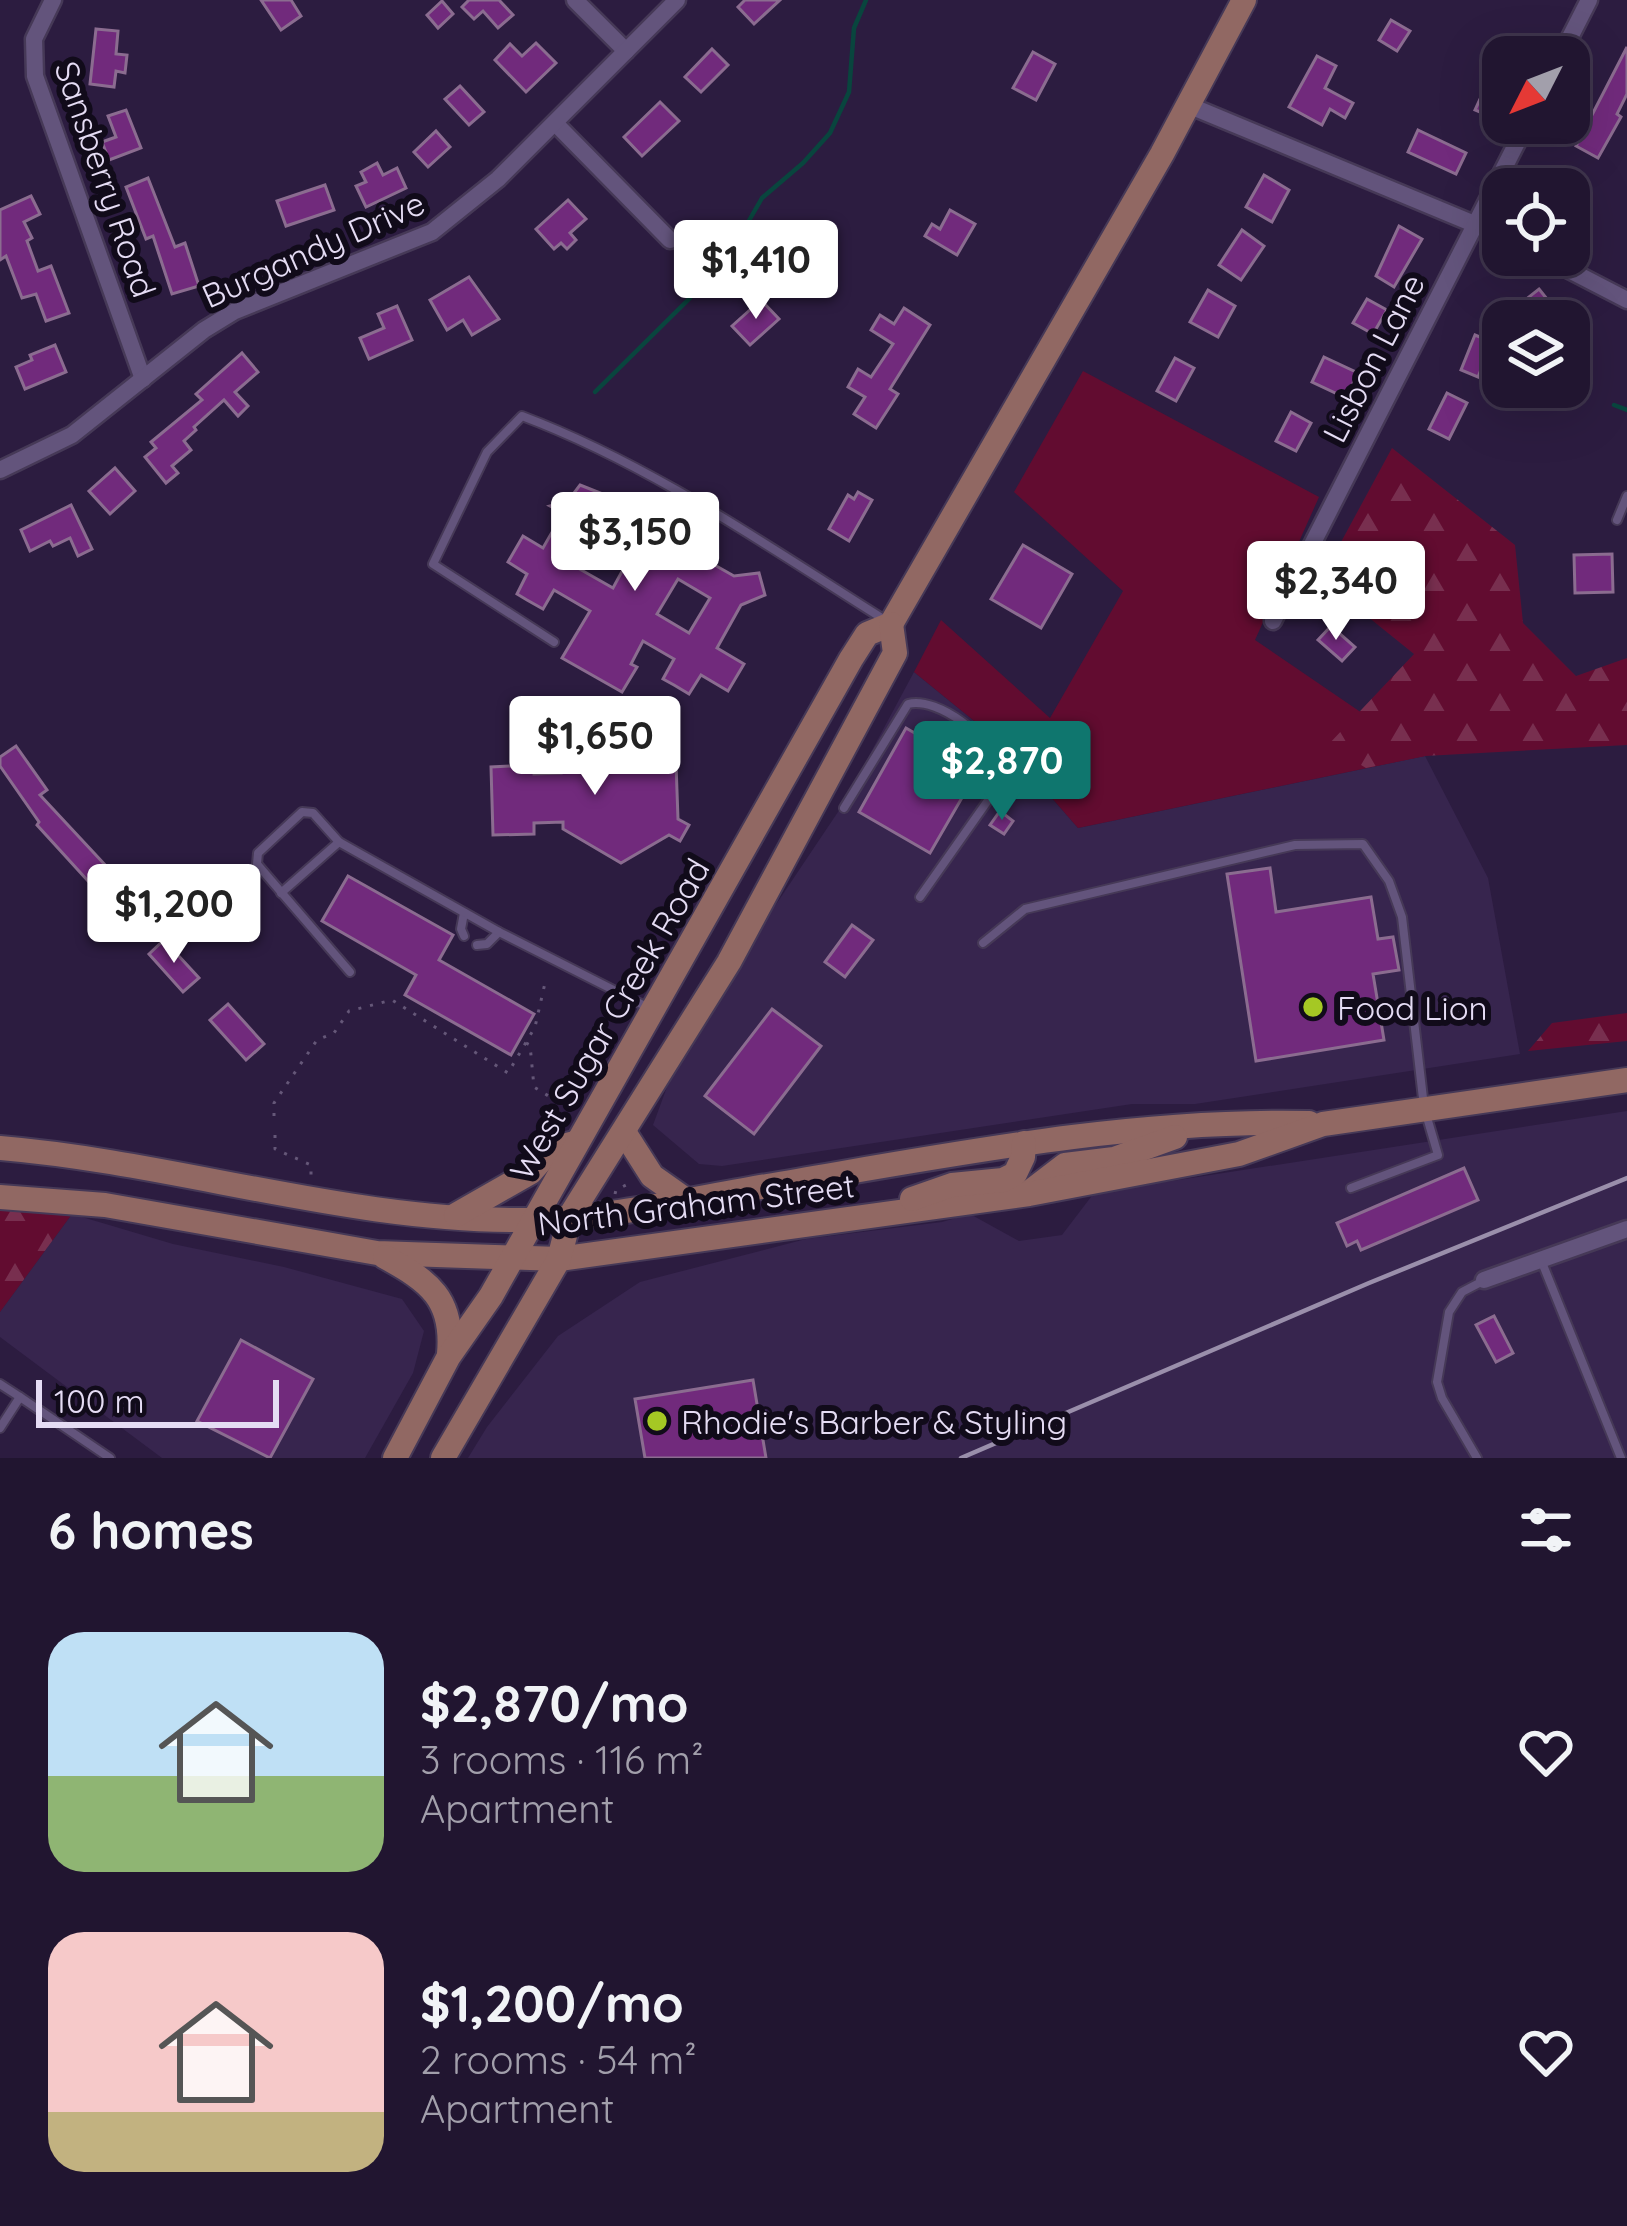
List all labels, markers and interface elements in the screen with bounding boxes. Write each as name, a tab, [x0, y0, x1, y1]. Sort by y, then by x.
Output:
north arrow	[1482, 36, 1590, 144]
map controls	[1482, 36, 1590, 408]
street label: Sansberry Road	[46, 56, 166, 302]
button: locate	[1482, 168, 1590, 276]
street label: Burgandy Drive	[195, 182, 431, 316]
pin: $1,410	[658, 220, 854, 322]
text: $1,410	[701, 234, 811, 283]
street label: Lisbon Lane	[1313, 267, 1433, 449]
button: layers	[1482, 300, 1590, 408]
pin: $3,150	[537, 492, 733, 594]
text: $3,150	[578, 506, 692, 555]
pin: $2,340	[1238, 541, 1434, 643]
text: $2,340	[1274, 555, 1398, 604]
pin: $1,650	[497, 696, 693, 798]
text: $1,650	[536, 710, 654, 759]
pin: $2,870	[904, 721, 1100, 823]
text: $2,870	[941, 735, 1063, 784]
street label: West Sugar Creek Road	[500, 851, 718, 1187]
pin: $1,200	[76, 864, 272, 966]
text: $1,200	[114, 878, 234, 927]
place label: Food Lion	[1337, 987, 1488, 1028]
marker: Food Lion	[1300, 994, 1326, 1020]
street label: North Graham Street	[535, 1164, 857, 1244]
scale bar	[36, 1374, 279, 1427]
text: 100 m	[54, 1380, 145, 1421]
place label: Rhodie's Barber & Styling	[681, 1401, 1067, 1442]
marker: Rhodie's Barber & Styling	[644, 1408, 670, 1434]
icon: filters	[1513, 1497, 1579, 1563]
text: 6 homes	[48, 1498, 254, 1562]
text: $2,870/mo	[420, 1671, 689, 1735]
icon: home	[144, 1680, 288, 1824]
icon: heart	[1513, 1719, 1579, 1785]
text: 3 rooms · 116 m²	[420, 1735, 704, 1784]
text: Apartment	[420, 1784, 614, 1833]
text: $1,200/mo	[420, 1971, 684, 2035]
icon: home	[144, 1980, 288, 2124]
icon: heart	[1513, 2019, 1579, 2085]
text: 2 rooms · 54 m²	[420, 2035, 697, 2084]
text: Apartment	[420, 2084, 614, 2133]

